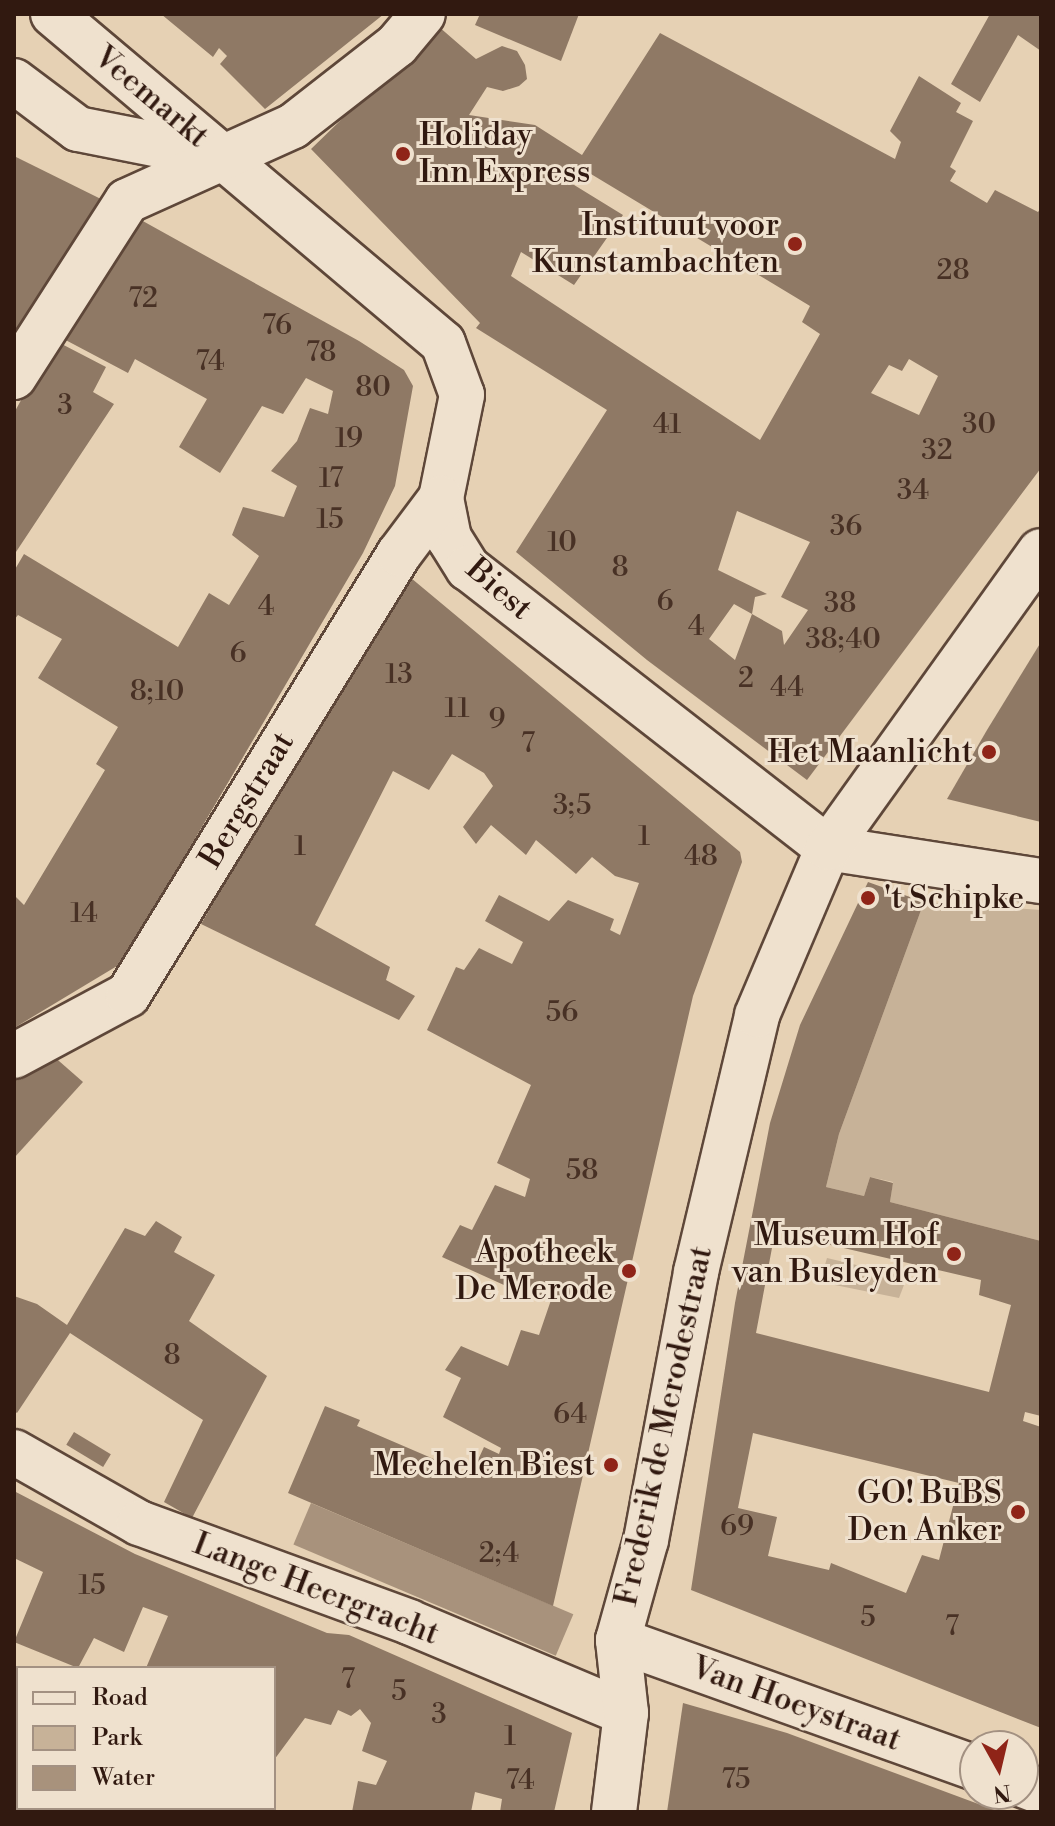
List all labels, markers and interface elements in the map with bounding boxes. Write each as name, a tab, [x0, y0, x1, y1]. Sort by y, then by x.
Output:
street label: Veemarkt	[86, 38, 216, 156]
place label: Holiday Inn Express	[419, 117, 590, 192]
marker: Holiday Inn Express	[394, 145, 412, 163]
place label: Instituut voor Kunstambachten	[532, 207, 779, 282]
marker: Instituut voor Kunstambachten	[786, 235, 804, 253]
house number: 28	[936, 254, 970, 288]
house number: 72	[128, 282, 158, 316]
house number: 76	[262, 309, 292, 343]
house number: 78	[306, 336, 336, 370]
house number: 74	[195, 345, 225, 379]
house number: 80	[355, 371, 391, 405]
house number: 3	[57, 389, 73, 423]
house number: 41	[653, 408, 681, 442]
house number: 30	[962, 408, 996, 442]
house number: 19	[335, 422, 363, 456]
house number: 32	[921, 434, 953, 468]
house number: 17	[319, 462, 343, 496]
house number: 34	[897, 474, 929, 508]
house number: 15	[316, 503, 344, 537]
house number: 36	[830, 510, 862, 544]
house number: 10	[547, 526, 577, 560]
street label: Biest	[458, 550, 540, 628]
house number: 8	[611, 551, 629, 585]
house number: 6	[657, 585, 673, 619]
house number: 38	[824, 587, 856, 621]
house number: 4	[258, 590, 274, 624]
house number: 4	[688, 610, 704, 644]
house number: 38;40	[805, 623, 881, 657]
house number: 6	[230, 637, 246, 671]
house number: 13	[385, 658, 413, 692]
house number: 2	[738, 662, 754, 696]
house number: 44	[770, 671, 804, 705]
house number: 8;10	[130, 675, 184, 709]
house number: 11	[444, 692, 470, 726]
house number: 9	[489, 703, 505, 737]
street label: Bergstraat	[191, 725, 303, 875]
house number: 7	[521, 727, 535, 761]
place label: Het Maanlicht	[767, 733, 973, 771]
marker: Het Maanlicht	[980, 743, 998, 761]
house number: 3;5	[553, 789, 591, 823]
house number: 1	[638, 820, 650, 854]
house number: 1	[294, 830, 306, 864]
house number: 48	[684, 840, 718, 874]
place label: 't Schipke	[884, 879, 1024, 917]
marker: 't Schipke	[859, 889, 877, 907]
house number: 14	[70, 897, 98, 931]
house number: 56	[546, 996, 578, 1030]
house number: 58	[566, 1154, 598, 1188]
place label: Museum Hof van Busleyden	[732, 1217, 938, 1292]
place label: Apotheek De Merode	[455, 1234, 613, 1309]
street label: Frederik de Merodestraat	[607, 1242, 721, 1610]
marker: Museum Hof van Busleyden	[945, 1245, 963, 1263]
marker: Apotheek De Merode	[620, 1262, 638, 1280]
house number: 8	[163, 1339, 181, 1373]
house number: 64	[553, 1398, 587, 1432]
place label: Mechelen Biest	[373, 1446, 595, 1484]
marker: Mechelen Biest	[602, 1456, 620, 1474]
place label: GO! BuBS Den Anker	[848, 1475, 1002, 1550]
marker: GO! BuBS Den Anker	[1009, 1503, 1027, 1521]
house number: 69	[720, 1510, 754, 1544]
street label: Lange Heergracht	[188, 1524, 444, 1654]
house number: 2;4	[479, 1537, 519, 1571]
house number: 15	[78, 1569, 106, 1603]
house number: 5	[860, 1601, 876, 1635]
house number: 7	[945, 1610, 959, 1644]
street label: Van Hoeystraat	[686, 1648, 906, 1760]
house number: 7	[341, 1663, 355, 1697]
legend	[16, 1666, 276, 1810]
house number: 5	[391, 1675, 407, 1709]
text: Road	[92, 1683, 148, 1713]
house number: 3	[431, 1698, 447, 1732]
house number: 1	[504, 1720, 516, 1754]
text: Park	[92, 1723, 142, 1753]
north arrow	[959, 1730, 1039, 1810]
text: Water	[92, 1763, 155, 1793]
house number: 75	[722, 1763, 750, 1797]
house number: 74	[505, 1764, 535, 1798]
text: N	[992, 1778, 1013, 1807]

